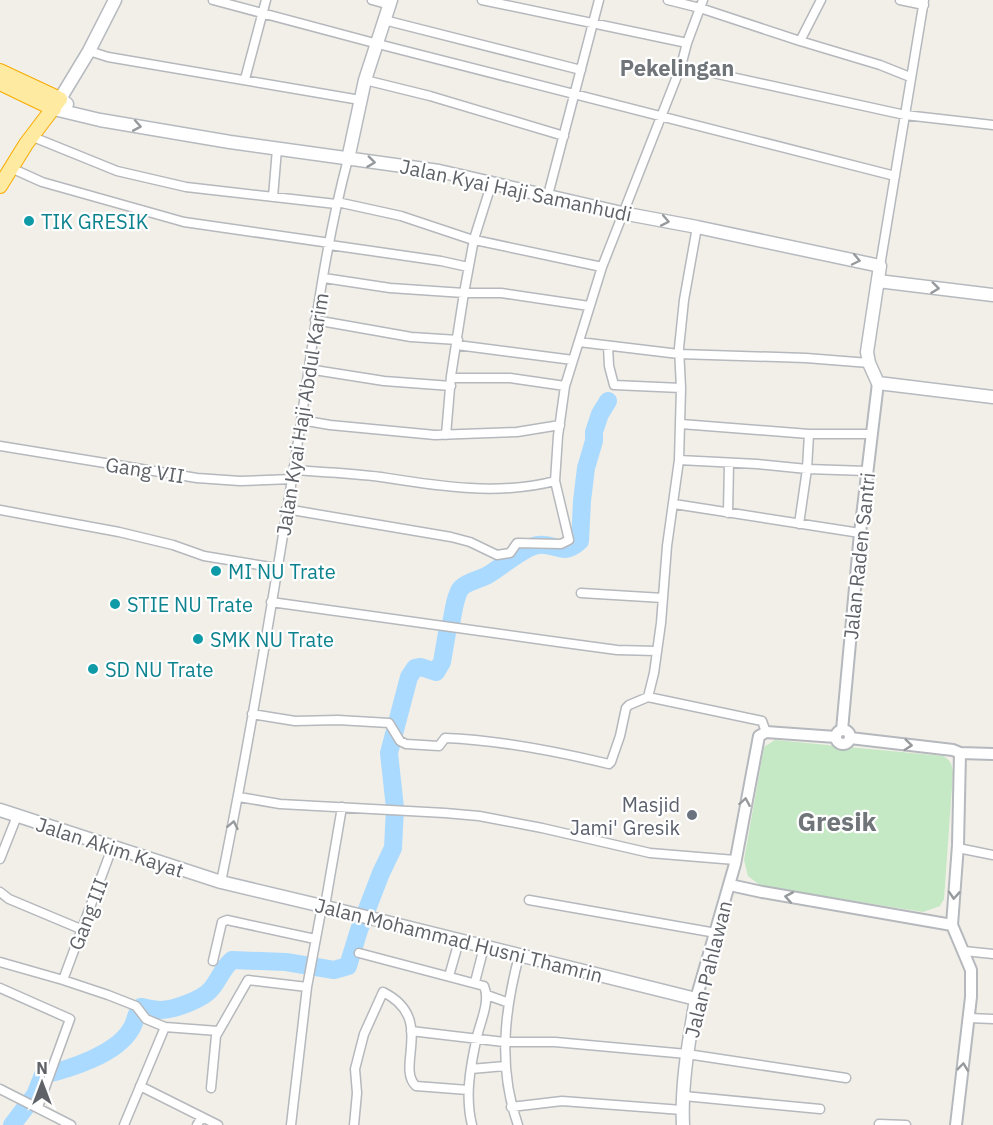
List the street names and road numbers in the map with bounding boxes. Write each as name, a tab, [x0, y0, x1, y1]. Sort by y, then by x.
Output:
street label: Jalan Kyai Haji Samanhudi	[398, 152, 634, 228]
street label: Jalan Kyai Haji Abdul Karim	[269, 291, 335, 537]
street label: Gang VII	[104, 450, 186, 490]
street label: Jalan Raden Santri	[837, 471, 881, 641]
street label: Jalan Akim Kayat	[33, 810, 187, 884]
street label: Gang III	[62, 874, 114, 954]
street label: Jalan Mohammad Husni Thamrin	[312, 891, 606, 989]
street label: Jalan Pahlawan	[678, 898, 738, 1040]

